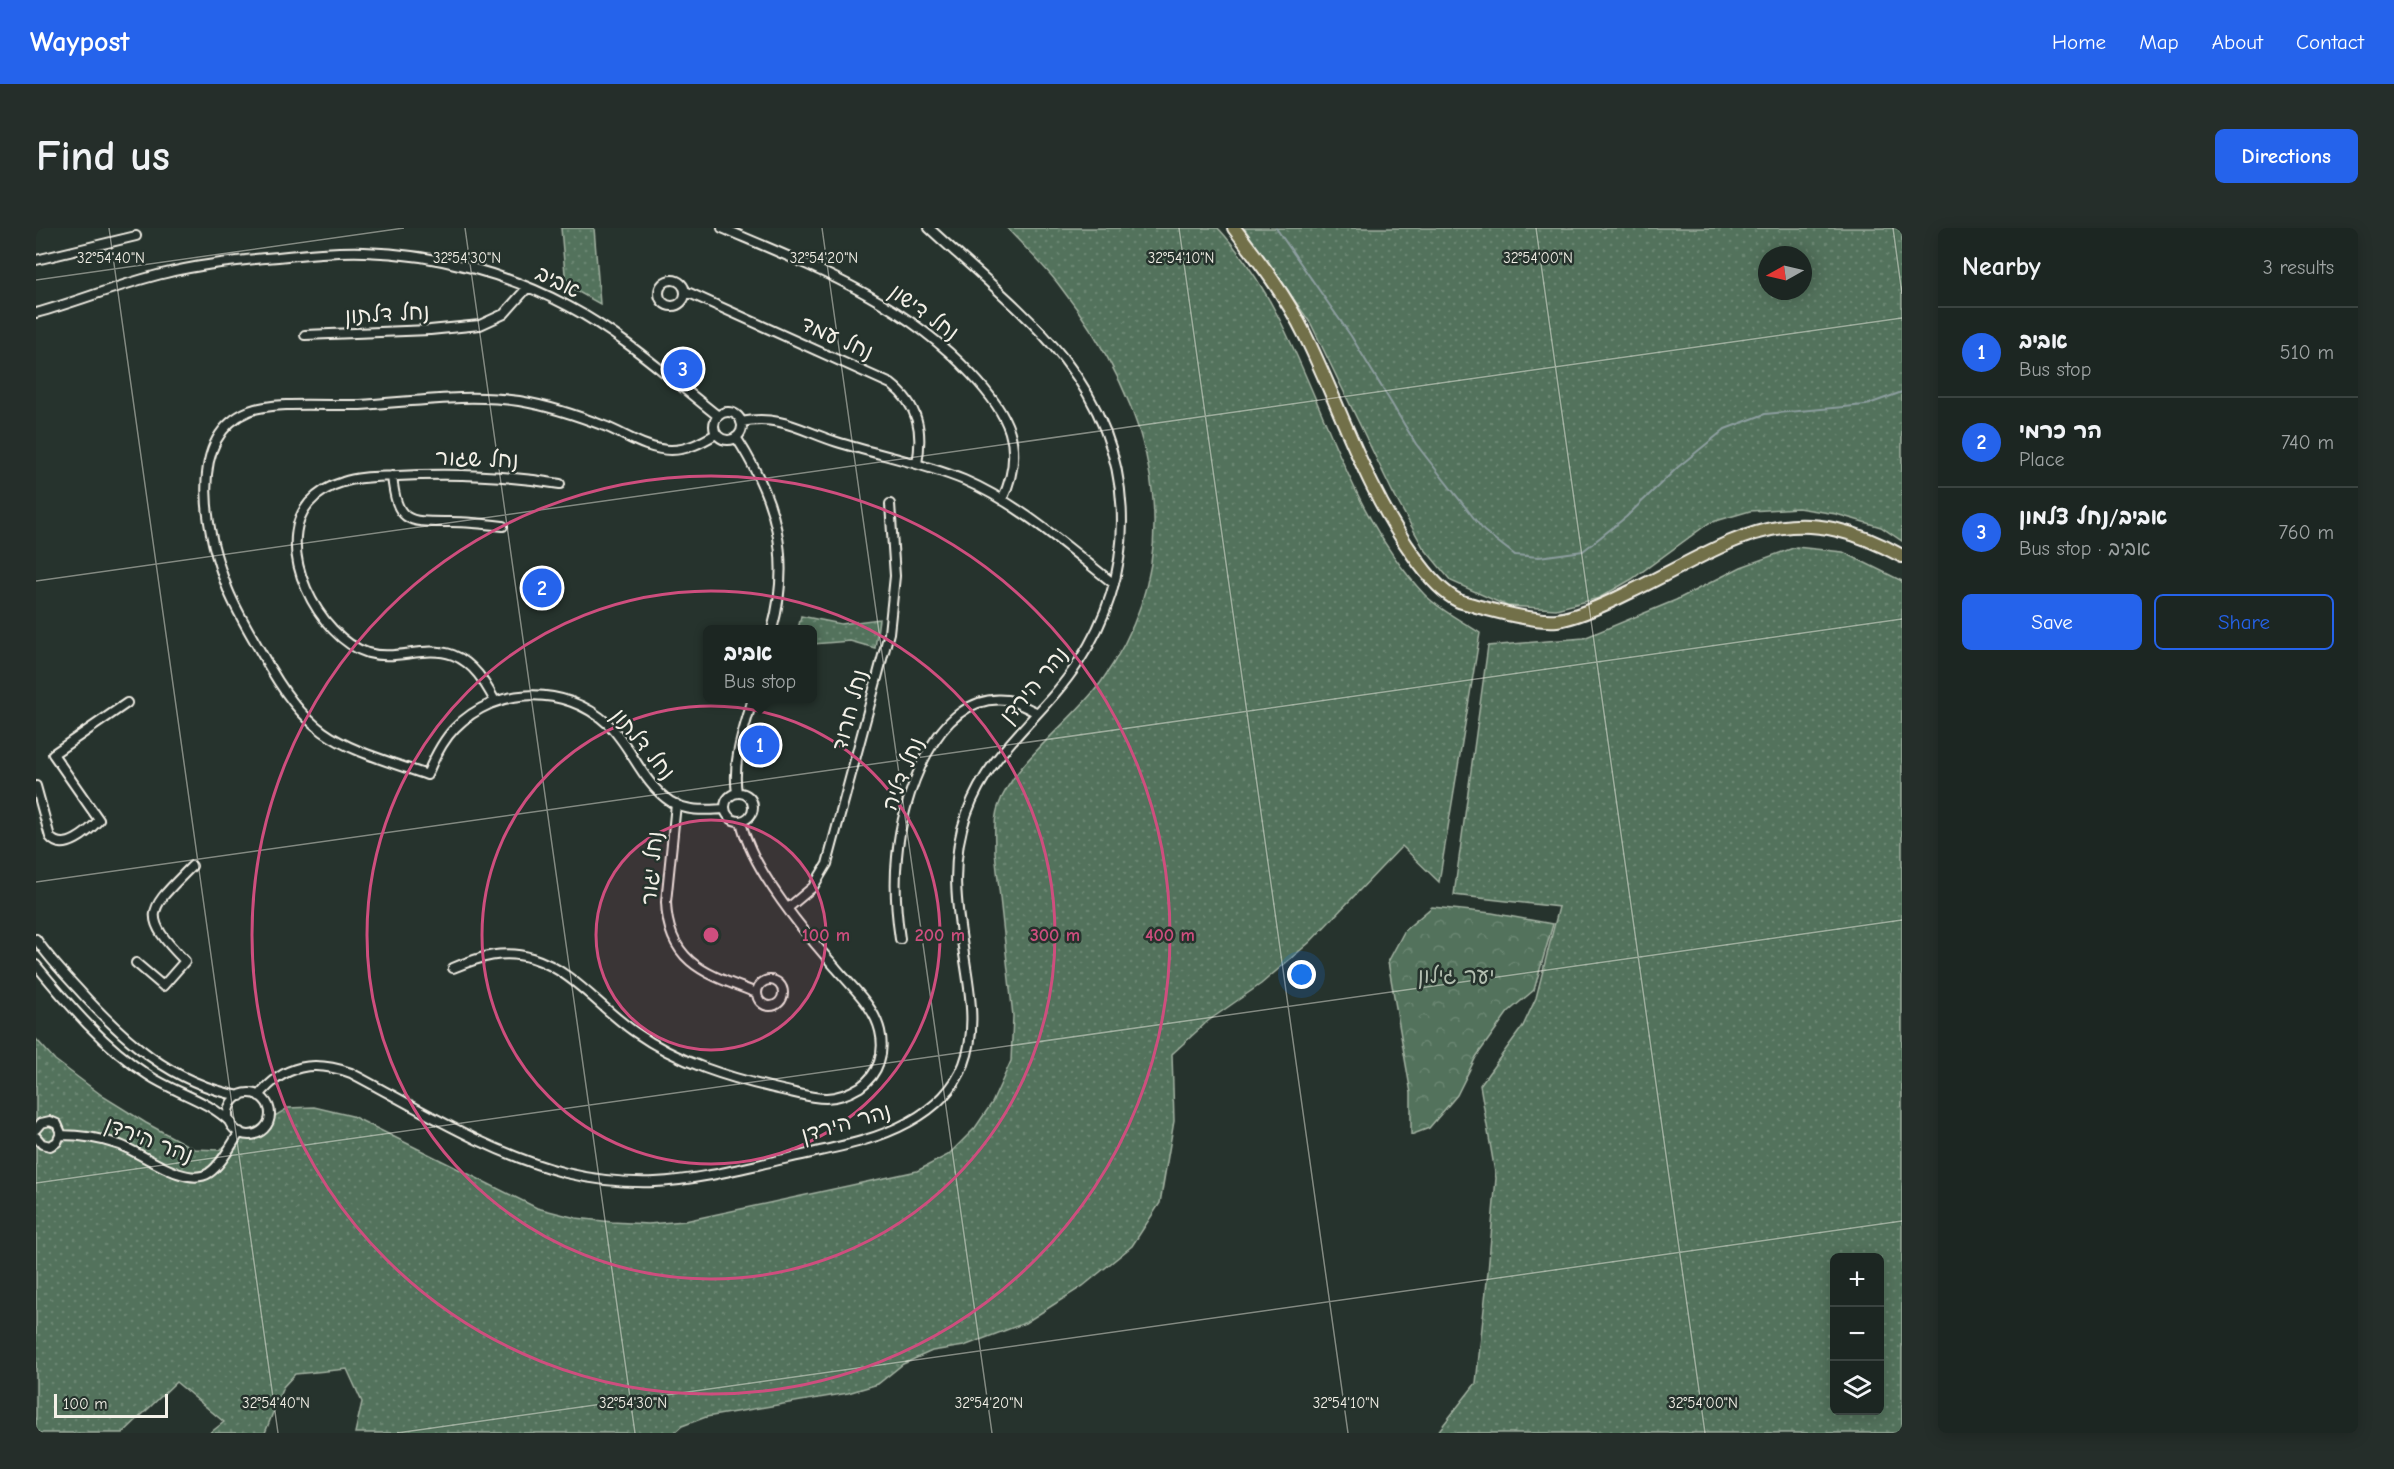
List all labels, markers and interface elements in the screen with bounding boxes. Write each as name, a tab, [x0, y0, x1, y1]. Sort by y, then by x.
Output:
text: Waypost	[30, 26, 130, 58]
text: Home	[2052, 30, 2106, 54]
text: Map	[2139, 30, 2179, 54]
text: About	[2212, 30, 2263, 54]
text: Contact	[2296, 30, 2364, 54]
button: Directions	[2215, 129, 2358, 183]
text: Find us	[36, 132, 170, 181]
north arrow	[1758, 246, 1812, 300]
text: 32°54'40"N	[77, 249, 145, 267]
text: 32°54'30"N	[433, 249, 501, 267]
text: 32°54'20"N	[790, 249, 858, 267]
text: 32°54'10"N	[1148, 249, 1214, 267]
text: 32°54'00"N	[1503, 249, 1573, 267]
text: Nearby	[1962, 252, 2041, 282]
text: 3 results	[2263, 256, 2334, 279]
street label: אביב	[531, 260, 585, 304]
street label: נחל דישון	[884, 278, 964, 346]
street label: נחל דלתון	[344, 299, 430, 329]
street label: נחל עמד	[797, 311, 877, 365]
text: אביב	[2019, 328, 2068, 354]
text: 1	[1978, 341, 1985, 364]
text: 510 m	[2280, 341, 2334, 364]
pin: 3	[664, 346, 702, 392]
text: Bus stop	[2019, 358, 2091, 381]
text: הר כרמי	[2019, 418, 2102, 444]
text: 2	[1977, 431, 1986, 454]
text: 740 m	[2281, 431, 2334, 454]
street label: נחל שגור	[435, 445, 519, 473]
text: Place	[2019, 448, 2065, 471]
text: אביב/נחל צלמון	[2019, 504, 2167, 530]
text: 3	[1977, 521, 1986, 544]
text: 760 m	[2278, 521, 2334, 544]
text: Bus stop · אביב	[2019, 537, 2151, 560]
pin: 2	[522, 566, 562, 610]
button: Save	[1962, 594, 2142, 650]
button: Share	[2154, 594, 2334, 650]
popup	[703, 625, 817, 703]
text: אביב	[724, 640, 773, 666]
street label: נהר הירדן	[994, 641, 1074, 729]
street label: נחל חרוד	[827, 666, 873, 754]
text: Bus stop	[724, 670, 796, 693]
street label: נחל דלתון	[606, 703, 680, 785]
pin: 1	[740, 722, 780, 768]
street label: נחל דליה	[877, 734, 929, 814]
street label: נחל יגור	[636, 830, 668, 906]
centre of rings	[701, 925, 721, 945]
text: 100 m	[802, 925, 850, 946]
text: 200 m	[915, 925, 965, 946]
text: 300 m	[1030, 925, 1080, 946]
text: 400 m	[1145, 925, 1195, 946]
your location	[1287, 960, 1316, 989]
park label: יער גילון	[1417, 963, 1495, 989]
street label: נהר הירדן	[798, 1098, 894, 1148]
street label: נהר הירדן	[101, 1111, 197, 1169]
map controls	[1830, 1253, 1884, 1415]
button: +	[1830, 1253, 1884, 1307]
button: −	[1830, 1307, 1884, 1361]
button: layers	[1830, 1361, 1884, 1415]
scale bar	[54, 1391, 168, 1418]
text: 32°54'40"N	[242, 1394, 310, 1412]
text: 32°54'30"N	[599, 1394, 667, 1412]
text: 32°54'20"N	[955, 1394, 1023, 1412]
text: 32°54'10"N	[1313, 1394, 1379, 1412]
text: 32°54'00"N	[1668, 1394, 1738, 1412]
text: 100 m	[63, 1395, 107, 1413]

